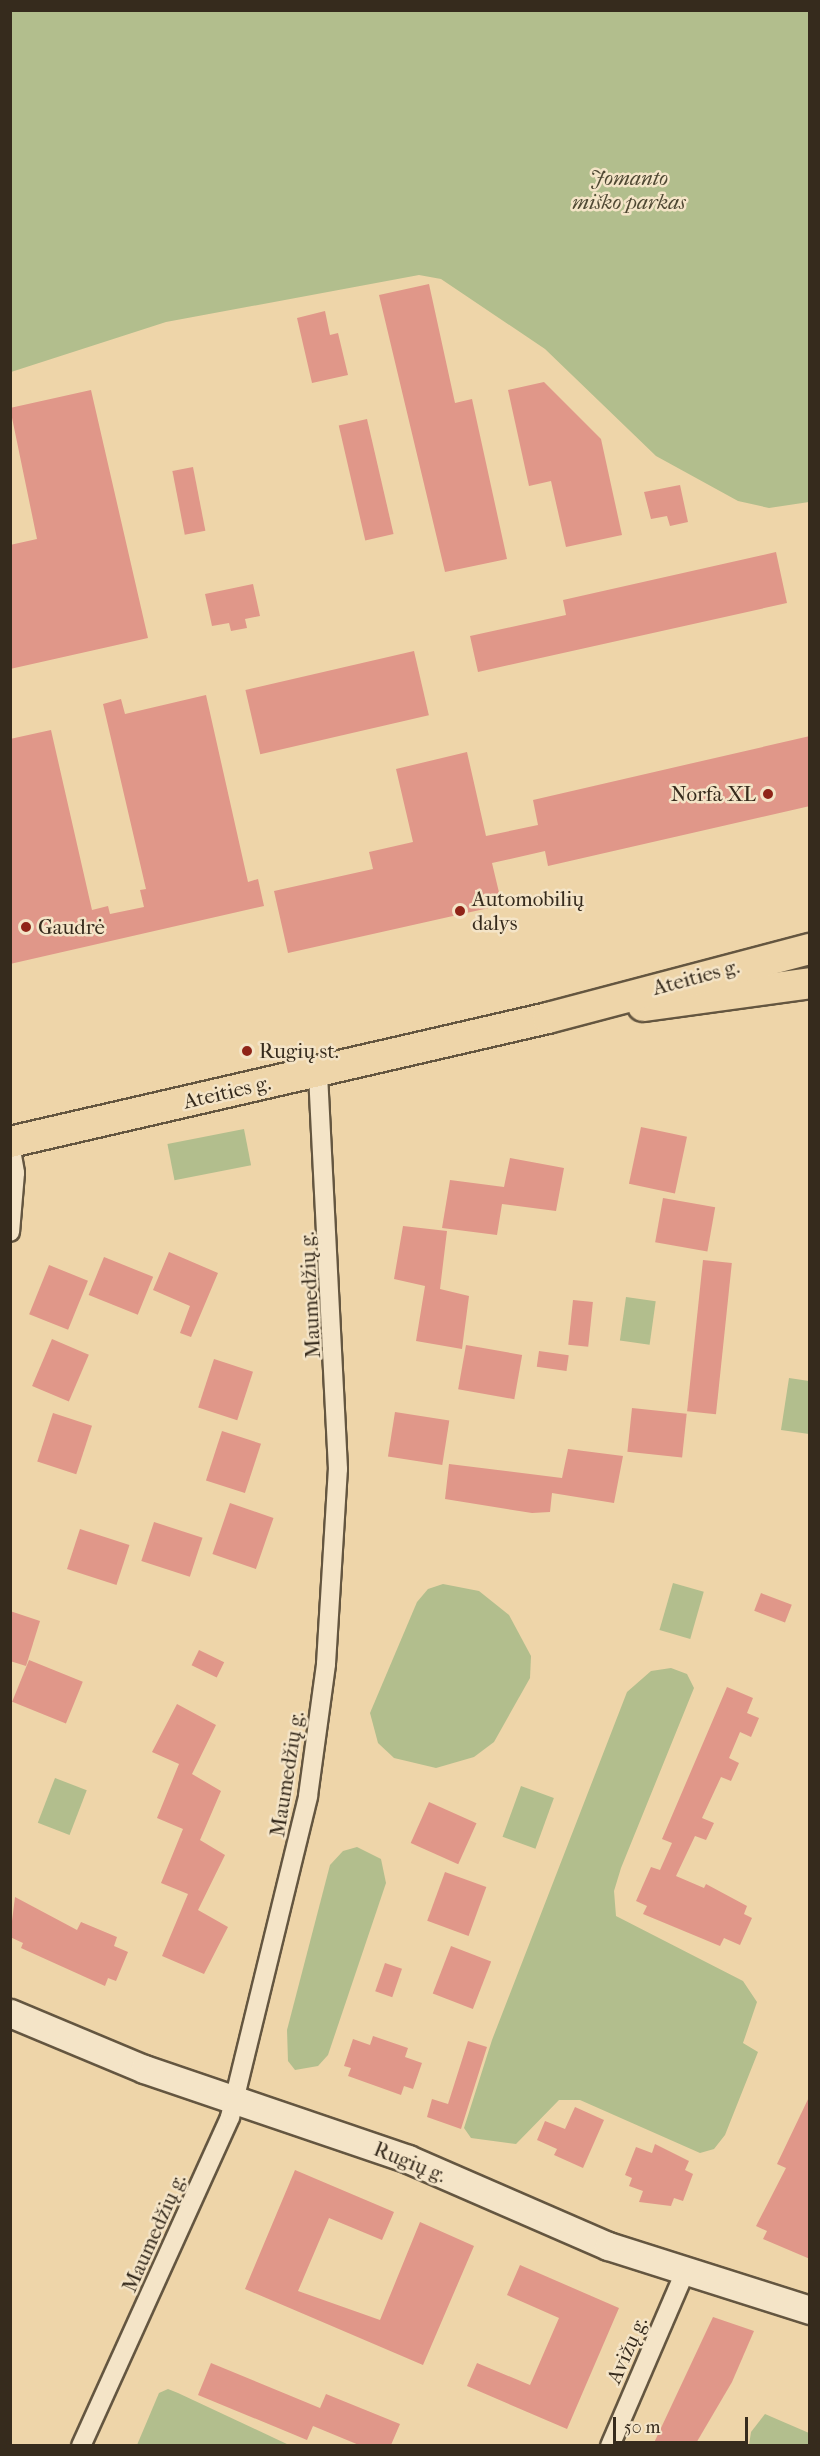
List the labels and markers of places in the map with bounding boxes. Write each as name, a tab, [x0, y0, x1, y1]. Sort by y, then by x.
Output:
place label: Norfa XL	[671, 781, 756, 807]
marker: Norfa XL	[761, 787, 775, 801]
place label: Automobilių dalys	[472, 886, 584, 936]
marker: Automobilių dalys	[453, 904, 467, 918]
place label: Gaudrė	[38, 914, 105, 940]
marker: Gaudrė	[19, 920, 33, 934]
place label: Rugių st.	[259, 1038, 339, 1064]
marker: Rugių st.	[240, 1044, 254, 1058]

